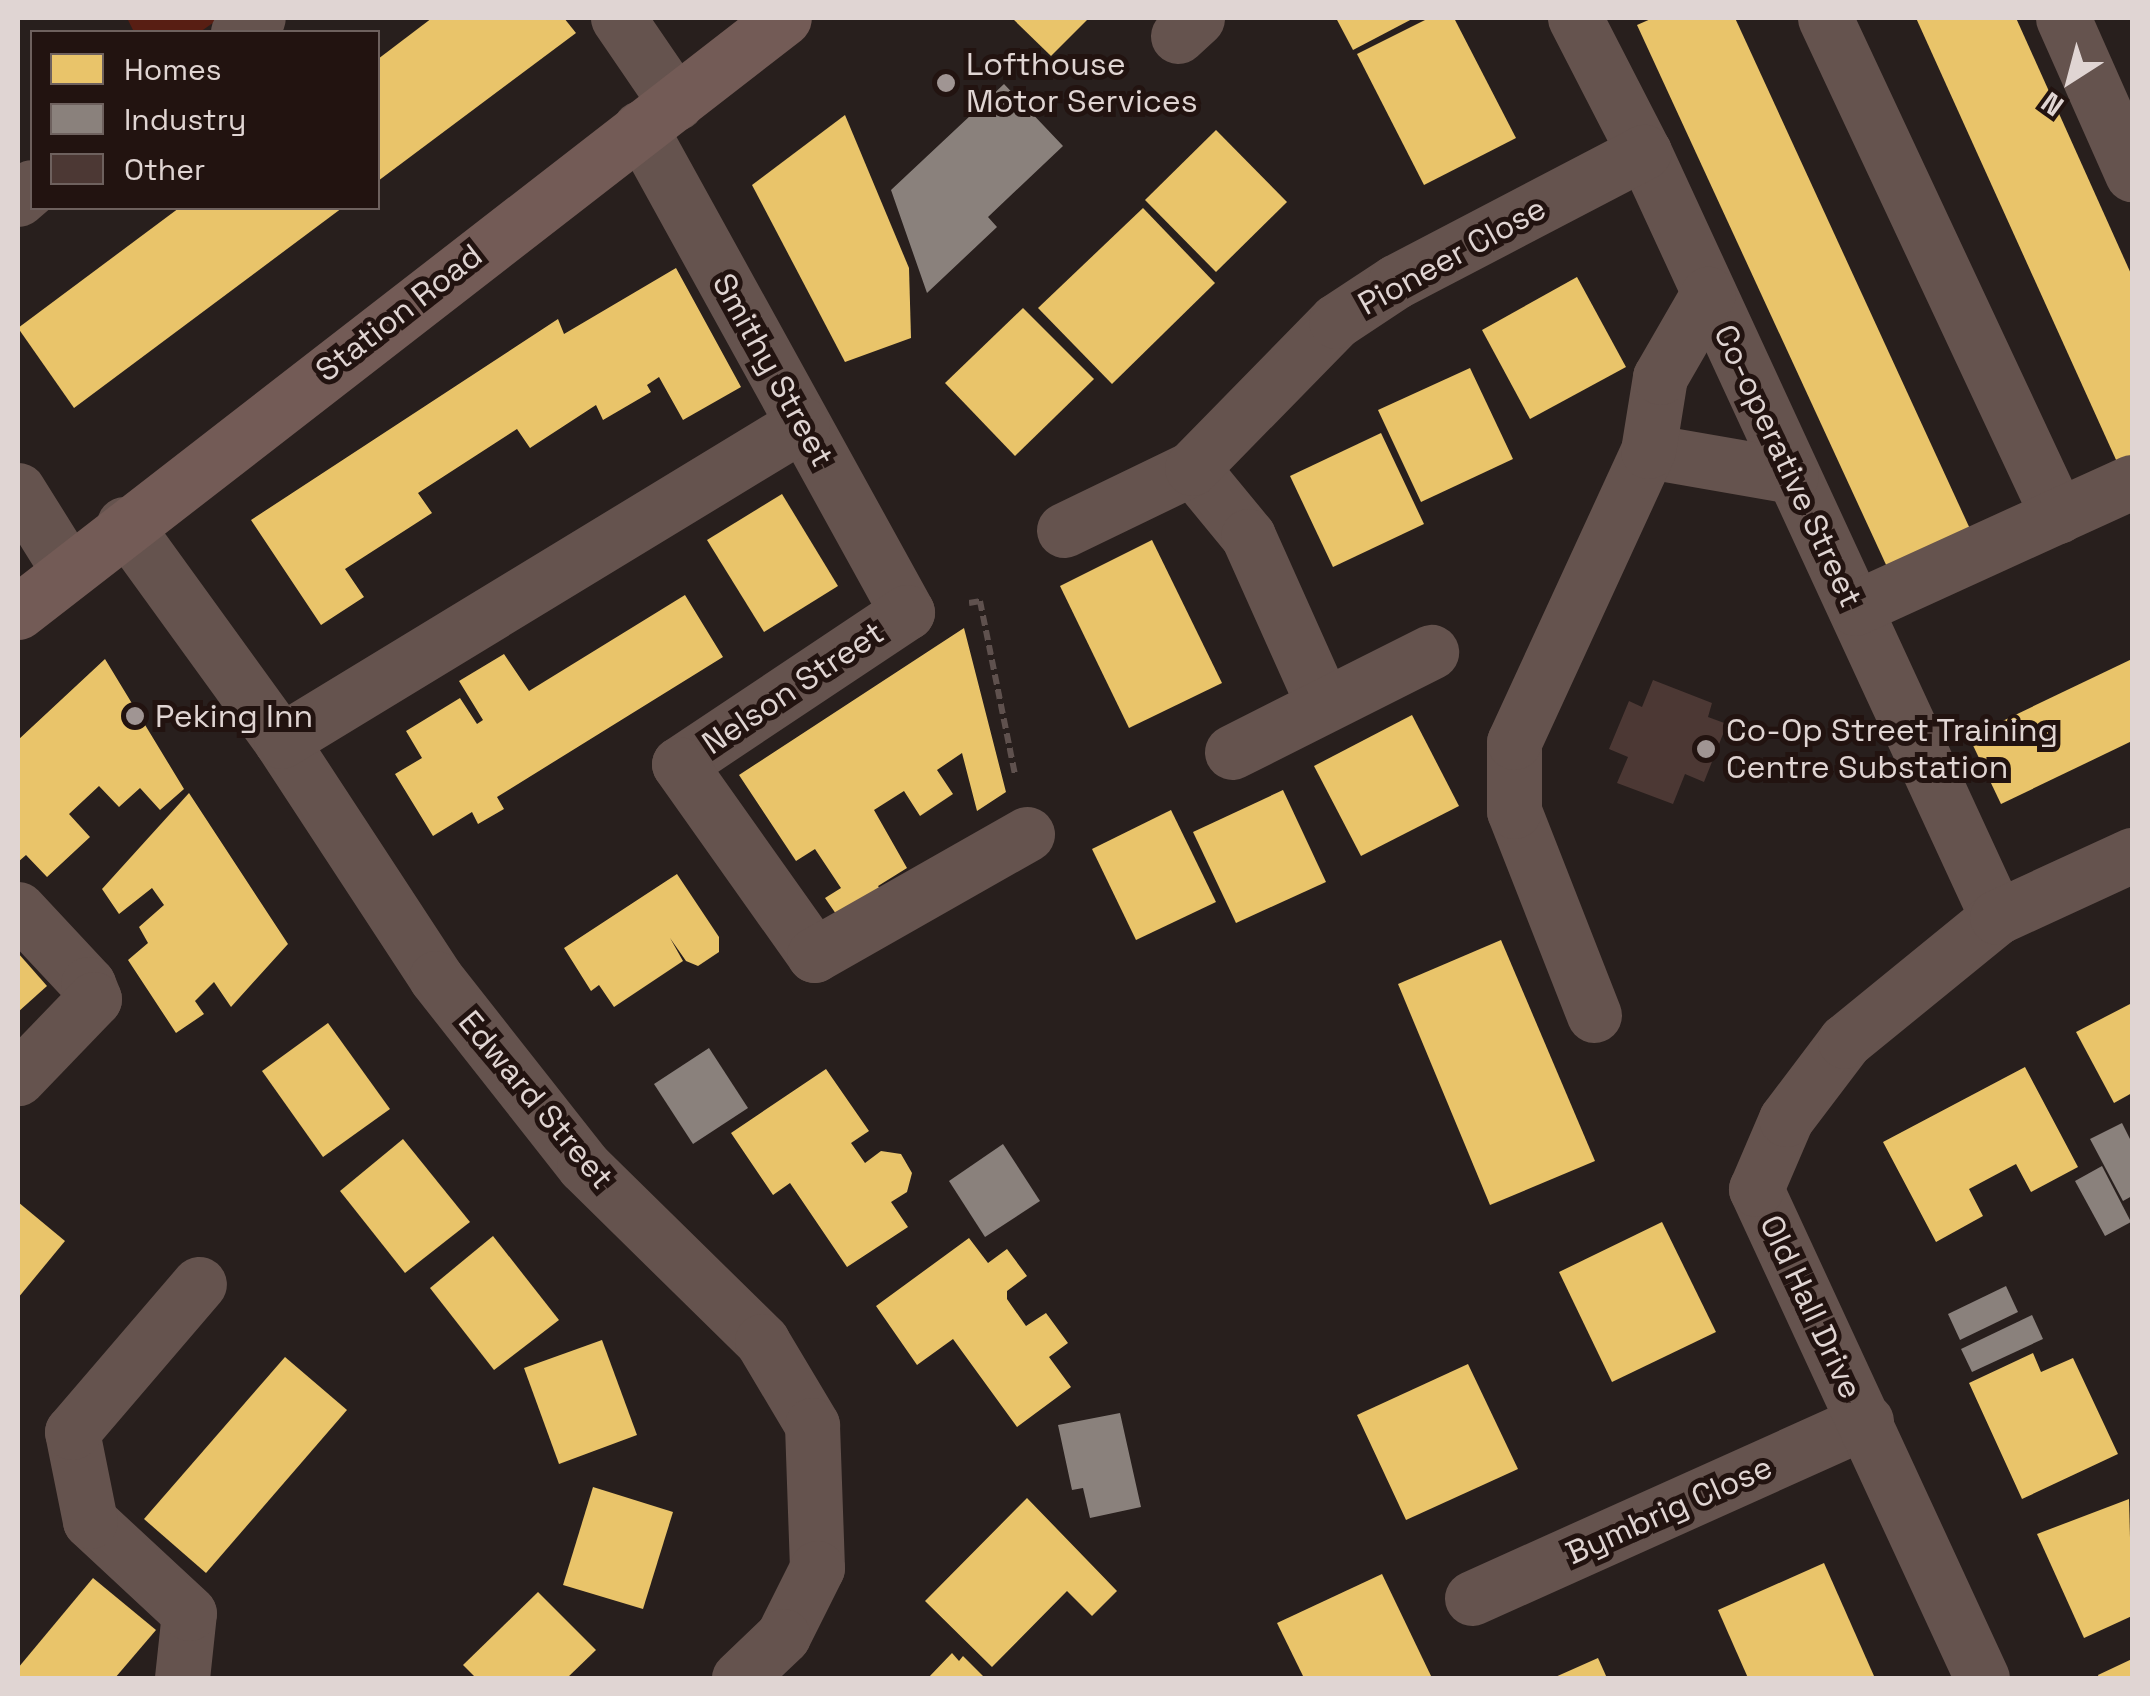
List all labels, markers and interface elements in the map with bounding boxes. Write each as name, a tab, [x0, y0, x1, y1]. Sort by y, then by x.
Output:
legend	[30, 30, 380, 210]
north arrow	[2020, 30, 2120, 130]
place label: Lofthouse Motor Services	[966, 46, 1198, 121]
text: Homes	[124, 50, 222, 89]
marker: Lofthouse Motor Services	[935, 72, 957, 94]
text: N	[2034, 84, 2071, 124]
text: Industry	[124, 100, 246, 139]
text: Other	[124, 150, 205, 189]
street label: Pioneer Close	[1351, 189, 1553, 323]
street label: Station Road	[308, 236, 490, 390]
street label: Smithy Street	[704, 267, 842, 473]
street label: Co-operative Street	[1706, 319, 1870, 613]
street label: Nelson Street	[695, 613, 891, 763]
place label: Peking Inn	[155, 697, 313, 735]
marker: Peking Inn	[124, 705, 146, 727]
place label: Co-Op Street Training Centre Substation	[1726, 712, 2059, 787]
marker: Co-Op Street Training Centre Substation	[1695, 738, 1717, 760]
street label: Edward Street	[450, 1003, 622, 1197]
street label: Old Hall Drive	[1752, 1209, 1870, 1405]
street label: Bymbrig Close	[1560, 1447, 1778, 1573]

